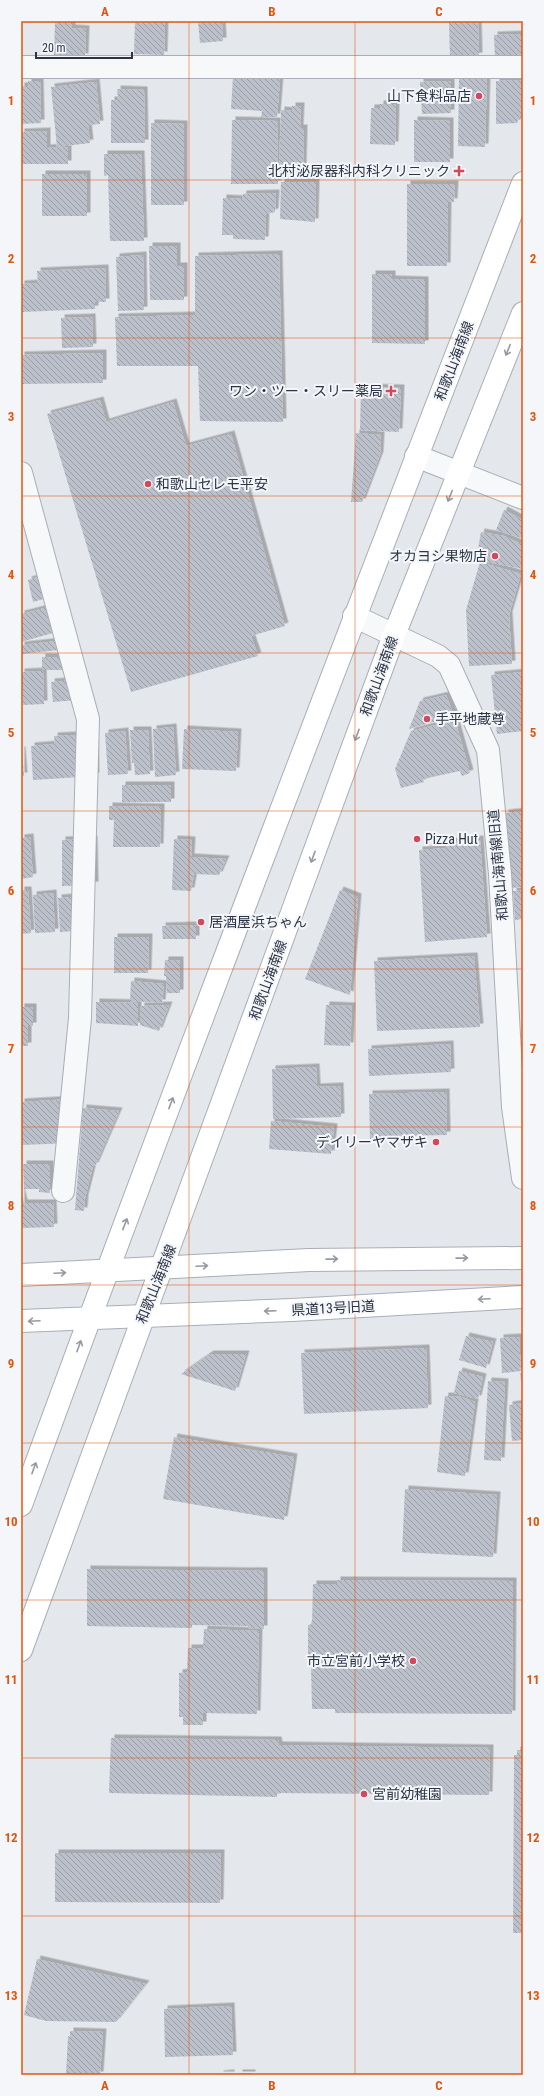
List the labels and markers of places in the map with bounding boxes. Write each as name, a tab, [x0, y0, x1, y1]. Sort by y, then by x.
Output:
place label: 山下食料品店	[387, 88, 471, 104]
marker: 山下食料品店	[474, 91, 484, 101]
place label: 北村泌尿器科内科クリニック	[268, 163, 450, 179]
marker: 北村泌尿器科内科クリニック	[453, 165, 465, 177]
place label: ワン・ツー・スリー薬局	[229, 383, 383, 399]
marker: ワン・ツー・スリー薬局	[386, 386, 396, 396]
place label: 和歌山セレモ平安	[156, 476, 268, 492]
marker: 和歌山セレモ平安	[143, 479, 153, 489]
place label: オカヨシ果物店	[389, 548, 487, 564]
marker: オカヨシ果物店	[490, 551, 500, 561]
place label: 手平地蔵尊	[435, 711, 505, 727]
marker: 手平地蔵尊	[422, 714, 432, 724]
place label: Pizza Hut	[425, 831, 478, 847]
marker: Pizza Hut	[412, 834, 422, 844]
place label: 居酒屋浜ちゃん	[209, 914, 307, 930]
marker: 居酒屋浜ちゃん	[196, 917, 206, 927]
place label: デイリーヤマザキ	[316, 1134, 428, 1150]
marker: デイリーヤマザキ	[431, 1137, 441, 1147]
place label: 市立宮前小学校	[307, 1653, 405, 1669]
marker: 市立宮前小学校	[408, 1656, 418, 1666]
place label: 宮前幼稚園	[372, 1786, 442, 1802]
marker: 宮前幼稚園	[359, 1789, 369, 1799]

